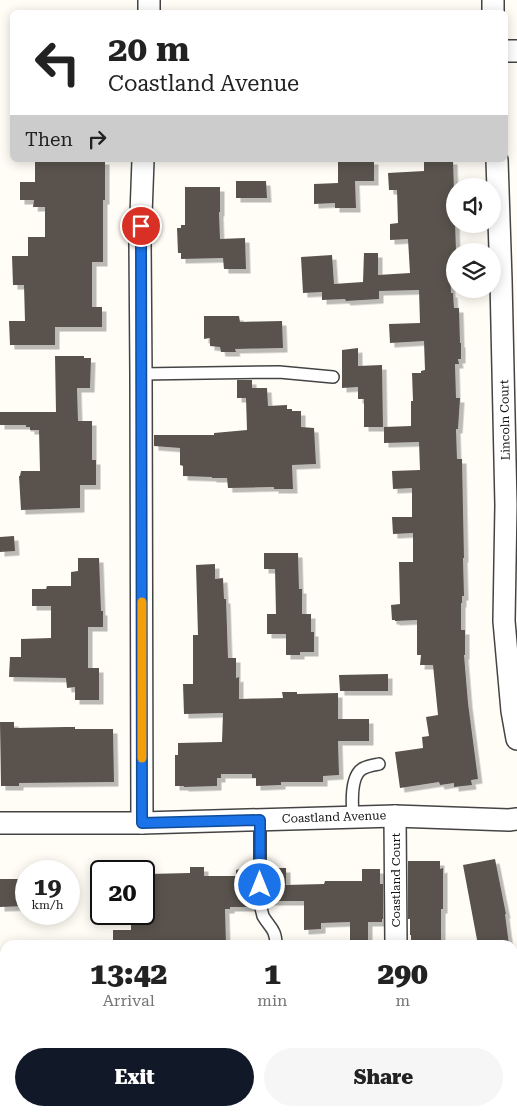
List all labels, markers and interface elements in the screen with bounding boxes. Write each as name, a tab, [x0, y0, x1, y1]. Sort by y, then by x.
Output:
text: 20 m	[108, 29, 190, 70]
icon: left	[25, 30, 90, 95]
text: Coastland Avenue	[108, 71, 299, 96]
icon: right	[83, 125, 111, 153]
text: Then	[25, 128, 73, 151]
map controls	[446, 178, 501, 298]
button: sound	[446, 178, 501, 233]
pin	[120, 205, 162, 247]
icon: arrive	[127, 212, 155, 240]
button: layers	[446, 243, 501, 298]
street label: Lincoln Court	[497, 379, 513, 460]
street label: Coastland Avenue	[282, 808, 387, 826]
street label: Coastland Court	[389, 832, 403, 927]
position arrow	[233, 858, 285, 910]
speed limit sign: 20	[90, 860, 155, 925]
text: 19	[33, 872, 62, 901]
text: km/h	[31, 898, 64, 912]
text: 13:42	[90, 956, 167, 991]
text: 1	[264, 956, 281, 991]
text: 290	[377, 956, 428, 991]
text: Arrival	[103, 991, 155, 1010]
text: min	[257, 991, 287, 1010]
text: m	[395, 991, 410, 1010]
button: Exit	[15, 1048, 254, 1106]
button: Share	[264, 1048, 503, 1106]

